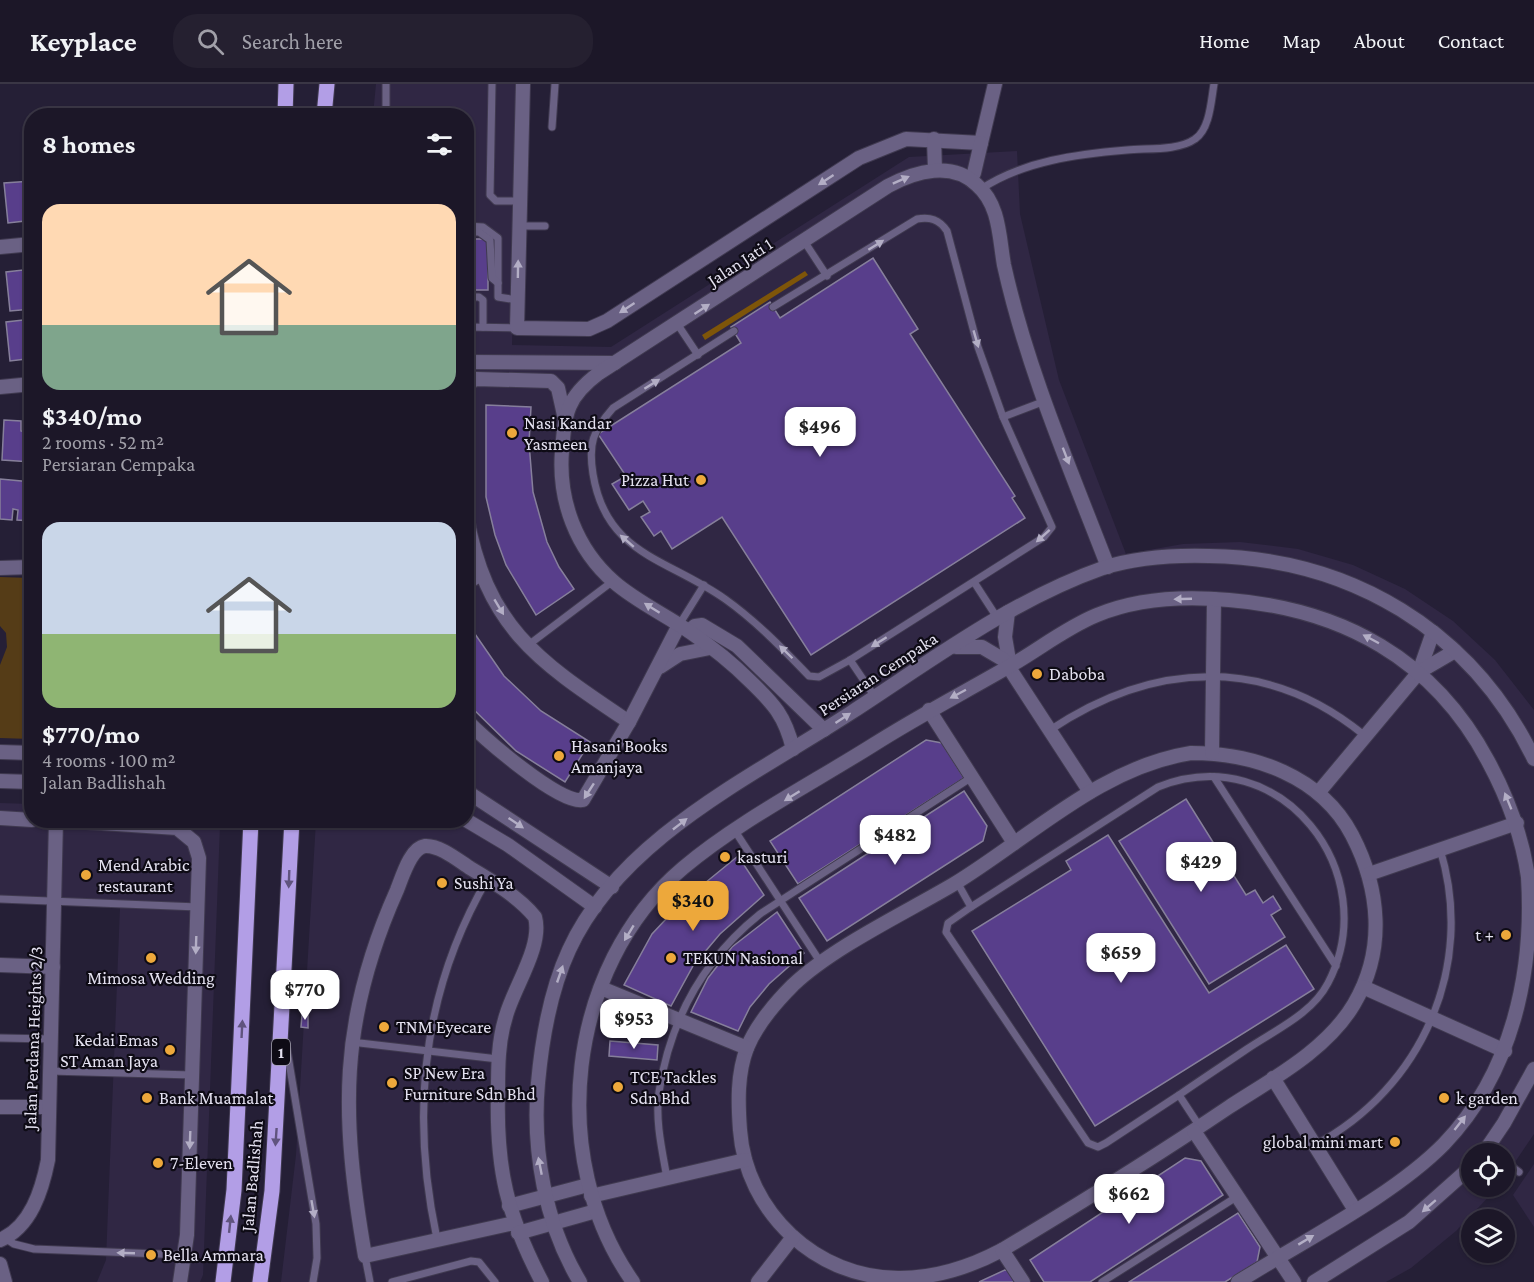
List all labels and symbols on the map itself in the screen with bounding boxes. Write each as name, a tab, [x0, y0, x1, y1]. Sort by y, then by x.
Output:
one-way arrow	[817, 174, 834, 185]
one-way arrow	[892, 176, 909, 185]
street label: Jalan Jati 1	[702, 234, 776, 291]
one-way arrow	[868, 239, 884, 250]
one-way arrow	[513, 260, 523, 279]
one-way arrow	[618, 303, 635, 314]
one-way arrow	[694, 304, 710, 315]
one-way arrow	[972, 330, 981, 348]
one-way arrow	[644, 379, 660, 390]
pin: $496	[784, 407, 856, 458]
place label: Nasi Kandar Yasmeen	[524, 413, 612, 454]
marker: Nasi Kandar Yasmeen	[505, 426, 519, 440]
one-way arrow	[1061, 447, 1071, 465]
place label: Pizza Hut	[621, 470, 690, 490]
marker: Pizza Hut	[694, 473, 708, 487]
one-way arrow	[1035, 529, 1050, 543]
one-way arrow	[619, 534, 635, 547]
one-way arrow	[1173, 595, 1192, 604]
one-way arrow	[493, 599, 504, 615]
one-way arrow	[644, 603, 660, 614]
street label: Persiaran Cempaka	[815, 628, 941, 720]
one-way arrow	[1362, 634, 1379, 644]
one-way arrow	[871, 636, 887, 647]
one-way arrow	[779, 645, 793, 659]
place label: Daboba	[1049, 664, 1105, 684]
marker: Daboba	[1030, 667, 1044, 681]
one-way arrow	[950, 689, 967, 699]
one-way arrow	[835, 712, 852, 723]
place label: Hasani Books Amanjaya	[571, 736, 668, 778]
marker: Hasani Books Amanjaya	[552, 749, 566, 763]
one-way arrow	[584, 783, 595, 799]
one-way arrow	[784, 790, 800, 801]
one-way arrow	[1503, 792, 1512, 810]
pin: $482	[859, 815, 931, 866]
one-way arrow	[508, 817, 524, 828]
one-way arrow	[672, 817, 688, 830]
pin: $429	[1165, 842, 1237, 893]
place label: kasturi	[737, 847, 788, 867]
marker: kasturi	[718, 850, 732, 864]
place label: Mend Arabic restaurant	[98, 855, 190, 896]
marker: Mend Arabic restaurant	[79, 868, 93, 882]
one-way arrow	[285, 869, 294, 888]
place label: Sushi Ya	[454, 873, 514, 893]
marker: Sushi Ya	[435, 876, 449, 890]
pin: $340	[657, 881, 729, 932]
one-way arrow	[623, 925, 634, 941]
place label: t +	[1475, 925, 1494, 945]
marker: t +	[1499, 928, 1513, 942]
pin: $659	[1085, 933, 1157, 984]
one-way arrow	[192, 935, 201, 954]
street label: Jalan Perdana Heights 2/3	[20, 946, 46, 1132]
place label: TEKUN Nasional	[683, 948, 803, 968]
marker: Mimosa Wedding	[144, 951, 158, 965]
marker: TEKUN Nasional	[664, 951, 678, 965]
one-way arrow	[555, 965, 565, 983]
place label: Mimosa Wedding	[87, 968, 215, 988]
pin: $770	[269, 970, 341, 1021]
pin: $953	[598, 999, 670, 1050]
place label: TNM Eyecare	[396, 1017, 491, 1037]
one-way arrow	[238, 1020, 247, 1039]
marker: TNM Eyecare	[377, 1020, 391, 1034]
place label: Kedai Emas ST Aman Jaya	[60, 1030, 158, 1071]
road number: 1	[272, 1039, 290, 1065]
marker: Kedai Emas ST Aman Jaya	[163, 1043, 177, 1057]
place label: SP New Era Furniture Sdn Bhd	[404, 1063, 536, 1104]
place label: TCE Tackles Sdn Bhd	[630, 1067, 717, 1108]
marker: SP New Era Furniture Sdn Bhd	[385, 1076, 399, 1090]
marker: TCE Tackles Sdn Bhd	[611, 1080, 625, 1094]
place label: Bank Muamalat	[159, 1088, 274, 1108]
place label: k garden	[1456, 1088, 1518, 1108]
marker: Bank Muamalat	[140, 1091, 154, 1105]
marker: k garden	[1437, 1091, 1451, 1105]
one-way arrow	[1454, 1115, 1467, 1131]
street label: Jalan Badlishah	[237, 1119, 267, 1234]
one-way arrow	[271, 1127, 281, 1146]
one-way arrow	[186, 1130, 195, 1149]
place label: global mini mart	[1263, 1132, 1384, 1152]
marker: global mini mart	[1388, 1135, 1402, 1149]
place label: 7-Eleven	[170, 1153, 233, 1173]
marker: 7-Eleven	[151, 1156, 165, 1170]
one-way arrow	[535, 1156, 544, 1175]
pin: $662	[1093, 1174, 1165, 1225]
one-way arrow	[1422, 1199, 1437, 1212]
one-way arrow	[309, 1200, 318, 1219]
one-way arrow	[225, 1214, 235, 1233]
one-way arrow	[1298, 1234, 1314, 1245]
place label: Bella Ammara	[163, 1245, 264, 1265]
one-way arrow	[117, 1248, 136, 1258]
marker: Bella Ammara	[144, 1248, 158, 1262]

